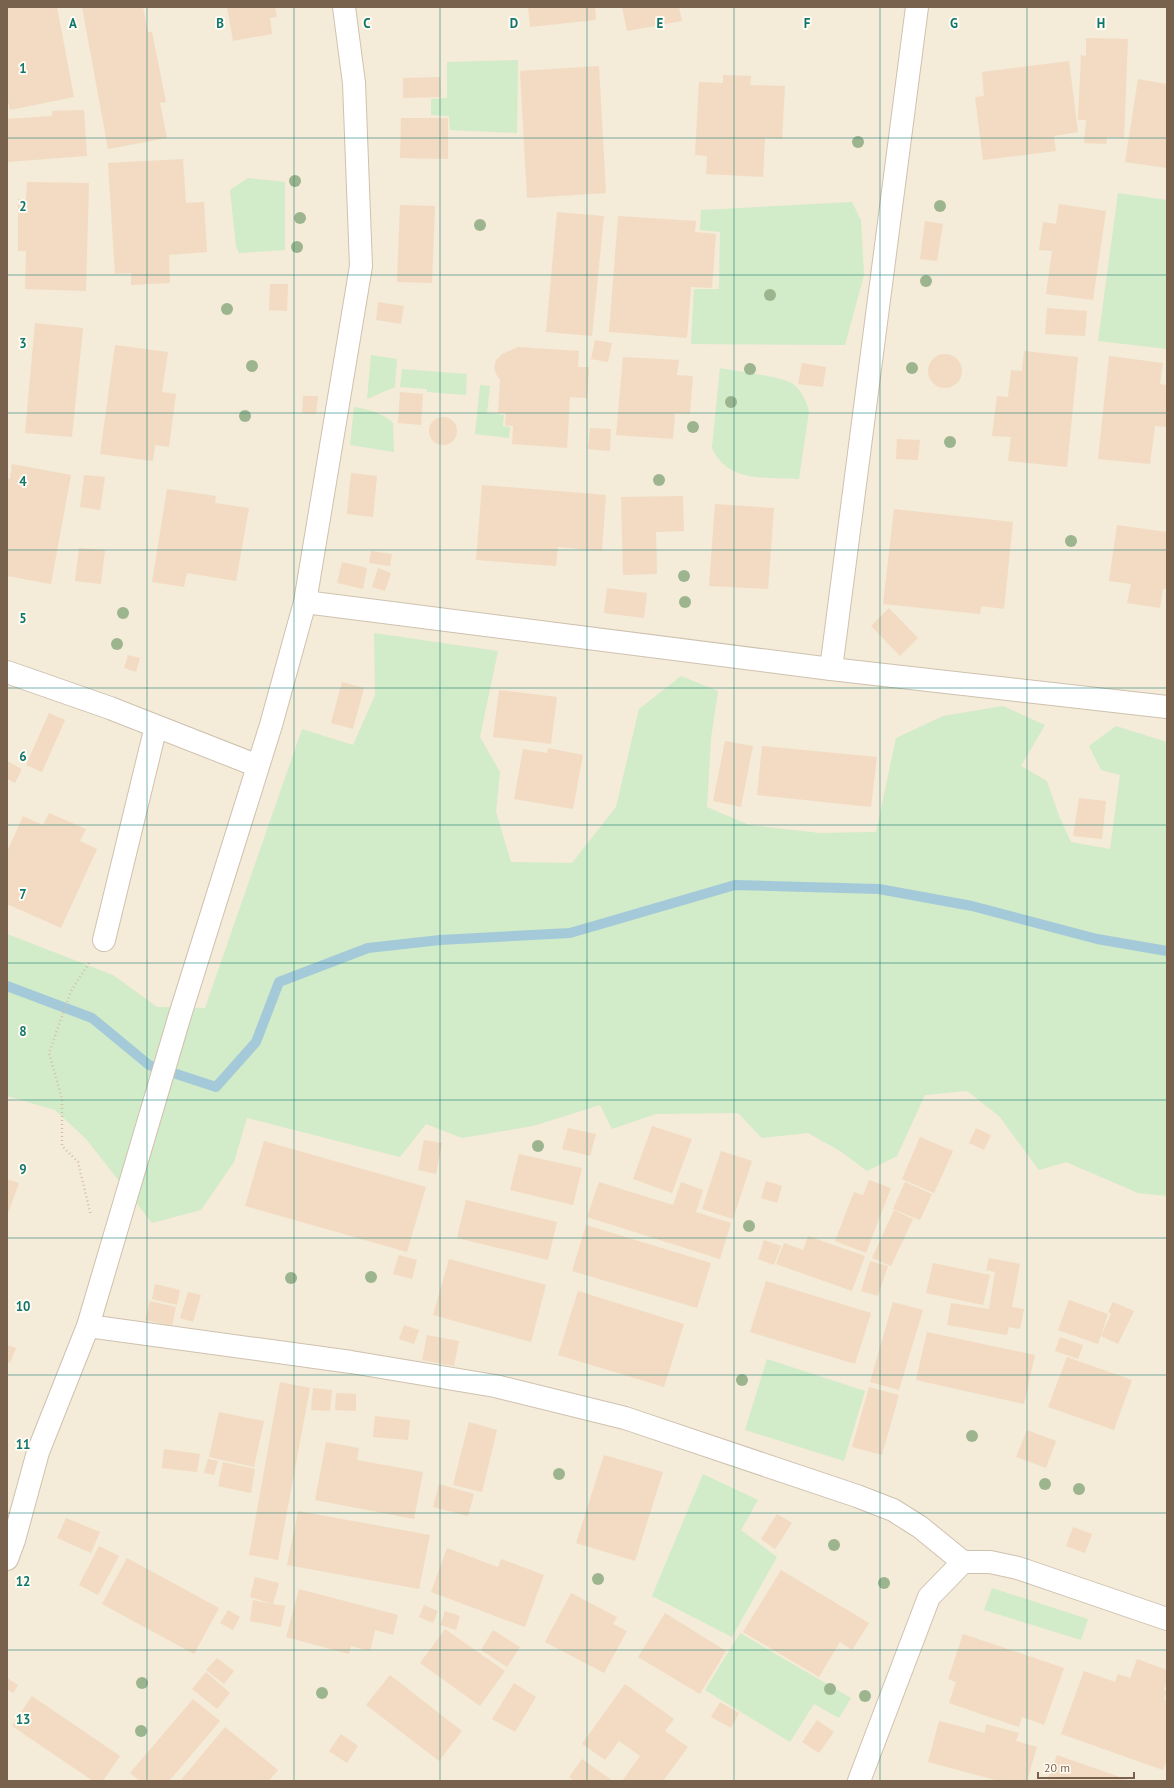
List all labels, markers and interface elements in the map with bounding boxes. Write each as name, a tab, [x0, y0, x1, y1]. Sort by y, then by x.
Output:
text: A	[69, 15, 77, 32]
text: B	[216, 15, 224, 32]
text: C	[363, 15, 371, 32]
text: D	[510, 15, 518, 32]
text: E	[657, 15, 664, 32]
text: F	[804, 15, 811, 32]
text: G	[950, 15, 958, 32]
text: H	[1097, 15, 1105, 32]
text: 1	[19, 60, 27, 77]
text: 2	[19, 198, 27, 215]
text: 3	[19, 335, 27, 352]
text: 4	[19, 473, 27, 490]
text: 5	[19, 610, 27, 627]
text: 6	[19, 748, 27, 765]
text: 7	[19, 886, 27, 903]
text: 8	[19, 1023, 27, 1040]
text: 9	[19, 1161, 27, 1178]
text: 10	[16, 1298, 30, 1315]
text: 11	[16, 1436, 30, 1453]
text: 12	[16, 1573, 30, 1590]
text: 13	[16, 1711, 30, 1728]
scale bar	[1038, 1754, 1134, 1780]
text: 20 m	[1044, 1760, 1070, 1775]

